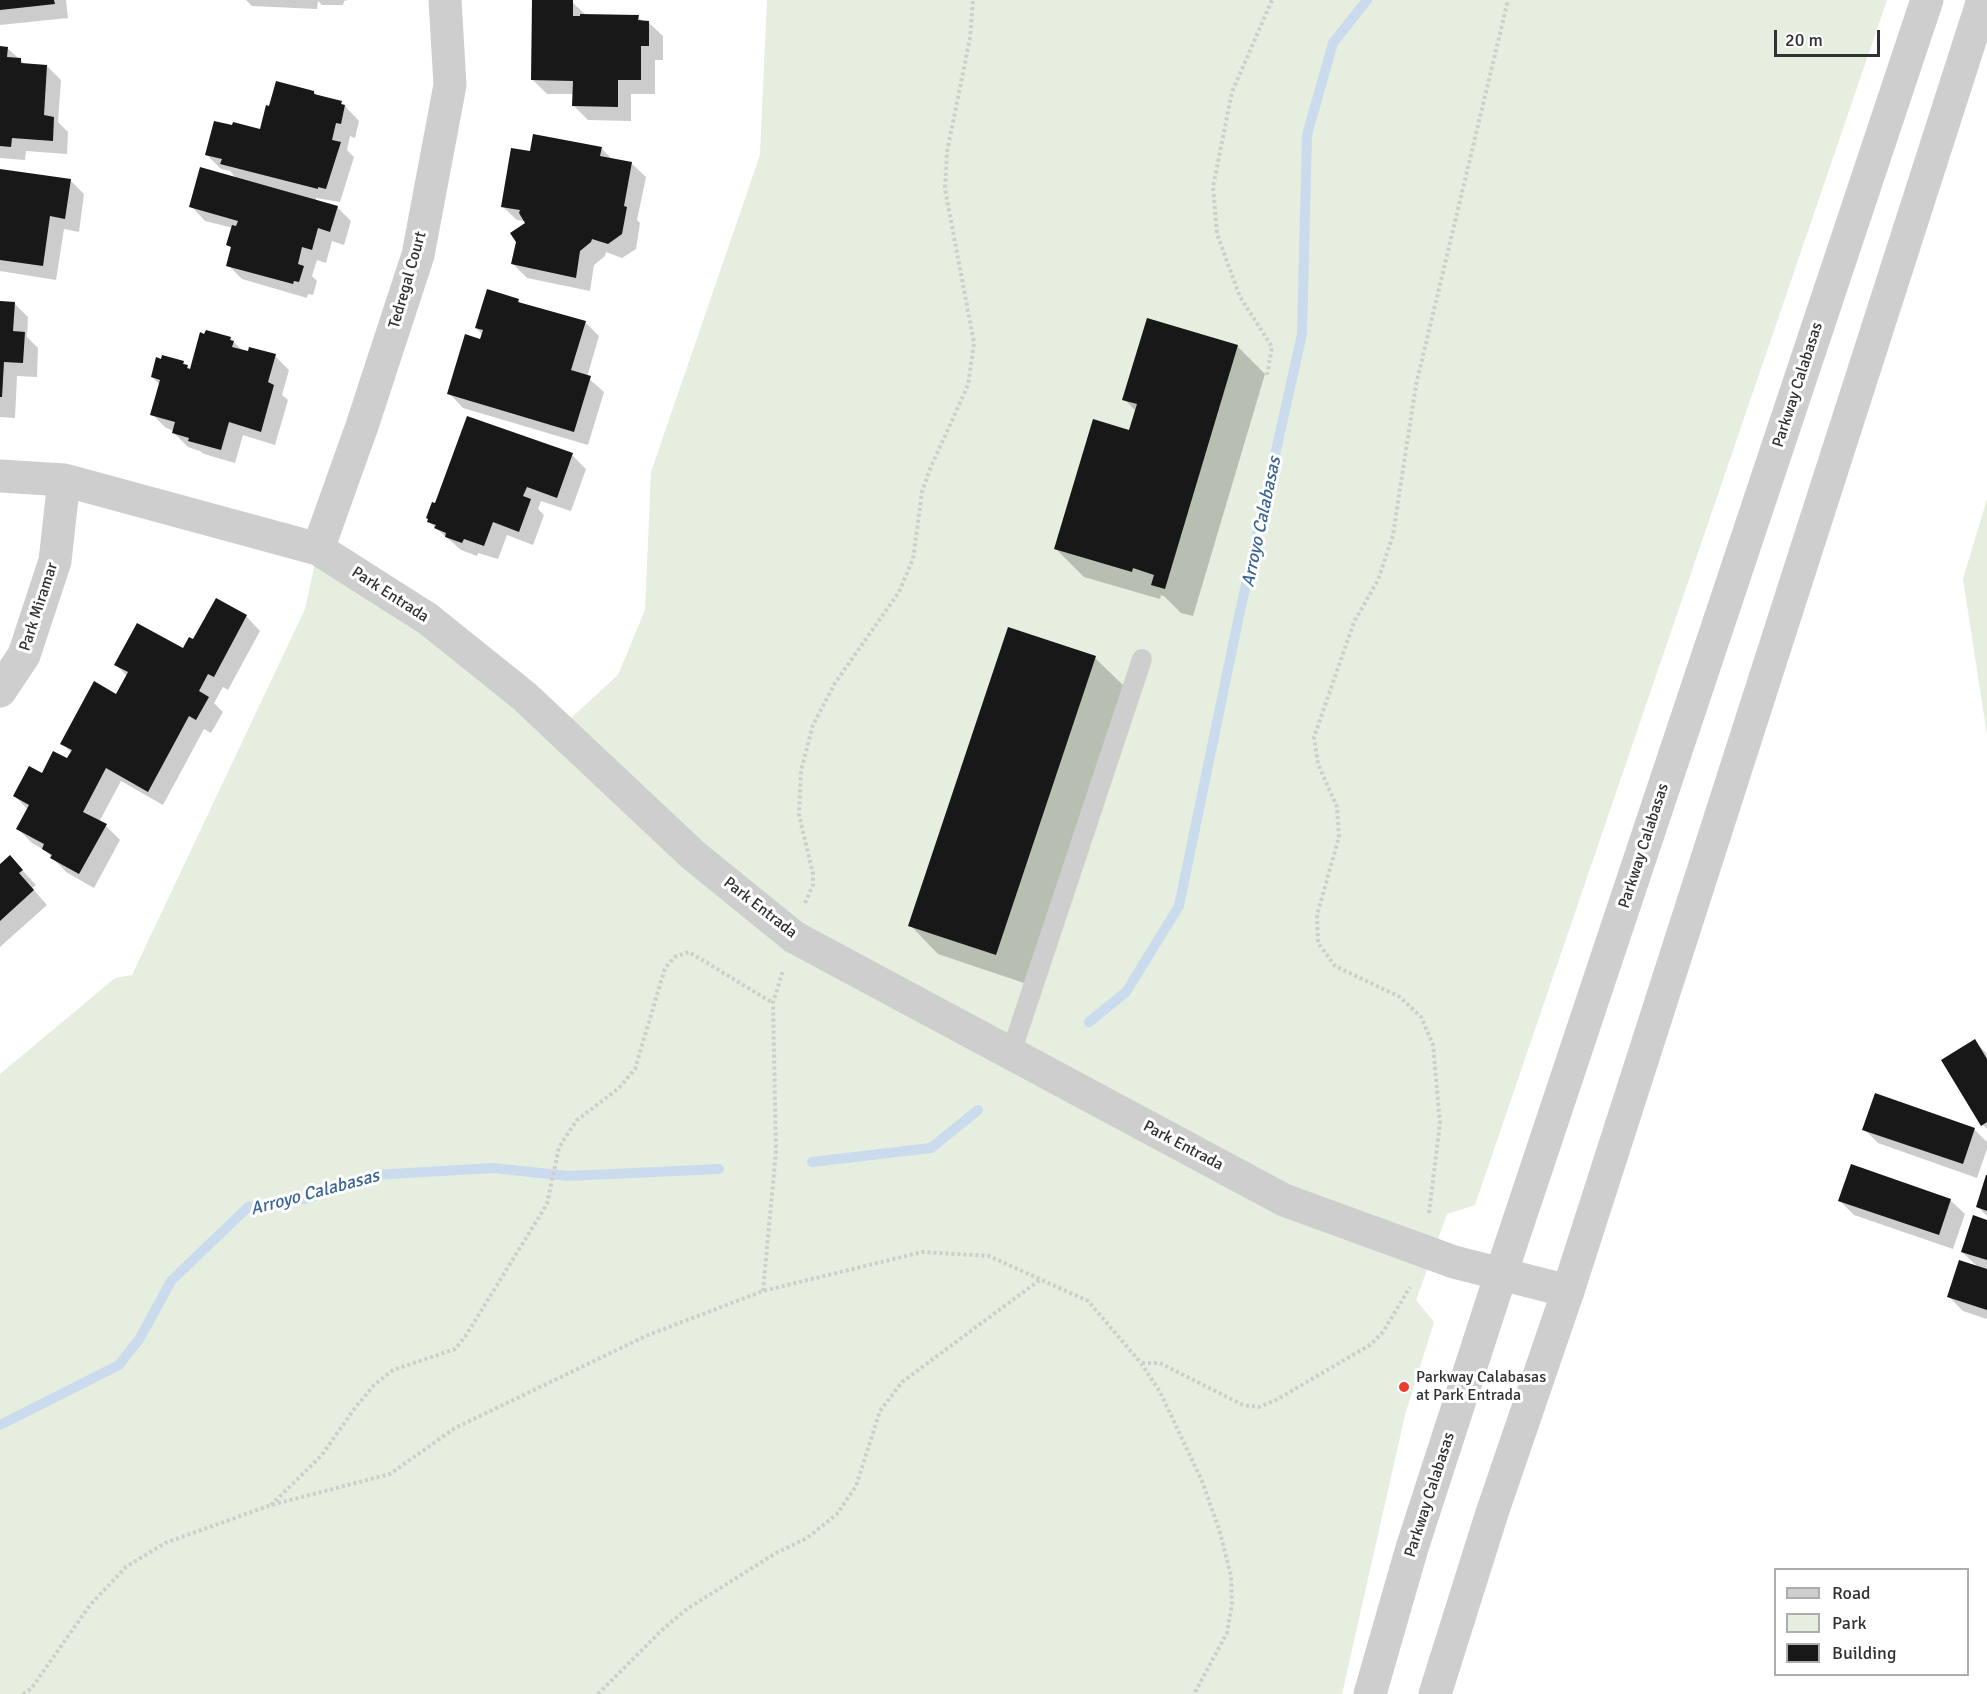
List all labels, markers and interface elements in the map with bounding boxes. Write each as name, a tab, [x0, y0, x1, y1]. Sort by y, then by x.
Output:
scale bar	[1777, 18, 1884, 56]
text: 20 m	[1785, 29, 1823, 51]
street label: Tedregal Court	[385, 229, 431, 331]
street label: Parkway Calabasas	[1769, 320, 1827, 450]
water label: Arroyo Calabasas	[1238, 455, 1286, 589]
street label: Park Miramar	[16, 560, 62, 654]
street label: Park Entrada	[348, 563, 432, 627]
street label: Parkway Calabasas	[1615, 781, 1673, 911]
street label: Park Entrada	[719, 873, 801, 943]
street label: Park Entrada	[1140, 1117, 1226, 1175]
water label: Arroyo Calabasas	[248, 1165, 382, 1221]
place label: Parkway Calabasas at Park Entrada	[1416, 1368, 1546, 1406]
marker: Parkway Calabasas at Park Entrada	[1397, 1380, 1411, 1394]
street label: Parkway Calabasas	[1401, 1430, 1459, 1560]
legend	[1774, 1568, 1969, 1676]
text: Road	[1832, 1582, 1871, 1604]
text: Park	[1832, 1612, 1867, 1634]
text: Building	[1832, 1642, 1896, 1664]

